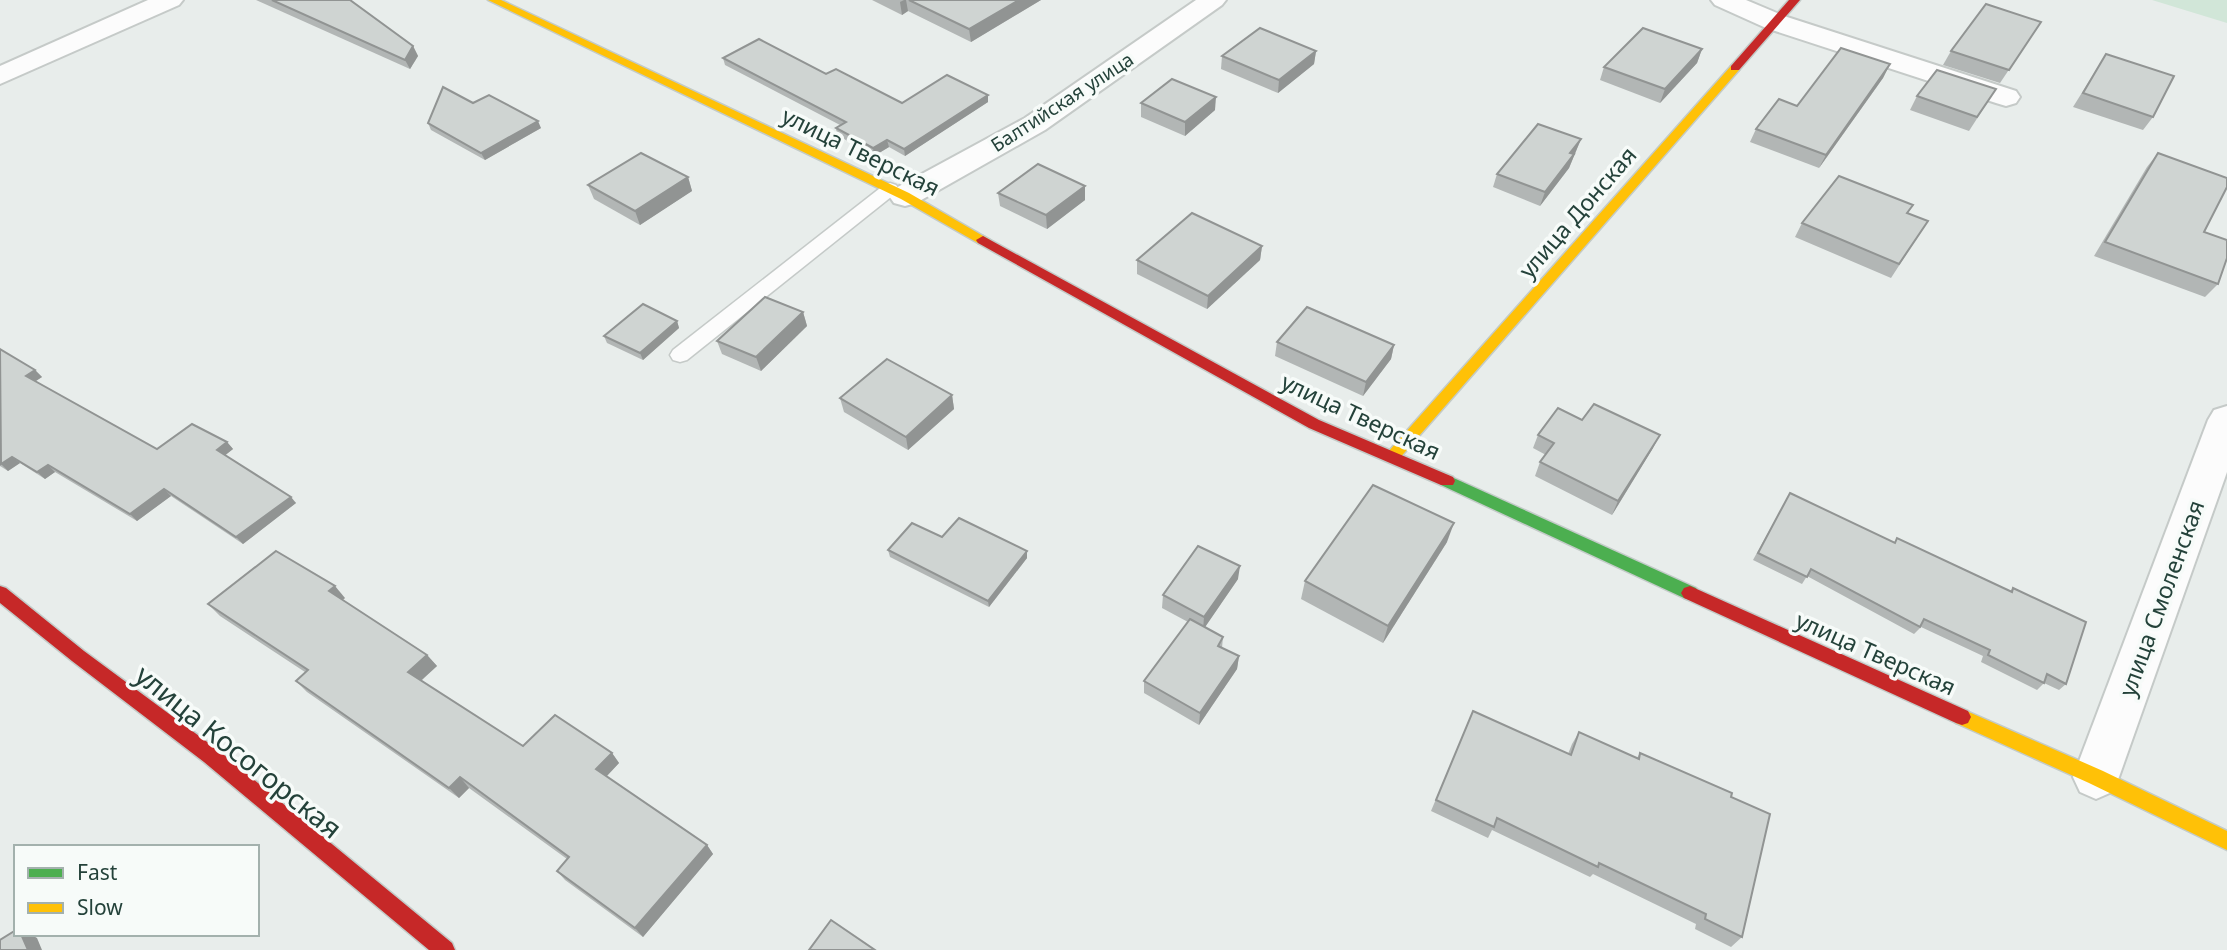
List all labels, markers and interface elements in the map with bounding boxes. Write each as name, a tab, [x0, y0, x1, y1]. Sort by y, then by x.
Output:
street label: Балтийская улица	[986, 46, 1138, 158]
street label: улица Тверская	[777, 99, 945, 203]
street label: улица Донская	[1511, 139, 1643, 285]
street label: улица Тверская	[1276, 365, 1446, 467]
street label: улица Смоленская	[2111, 495, 2211, 701]
street label: улица Тверская	[1791, 603, 1961, 703]
street label: улица Косогорская	[128, 656, 350, 846]
legend	[14, 845, 259, 936]
text: Fast	[77, 858, 118, 886]
text: Slow	[77, 893, 123, 921]

